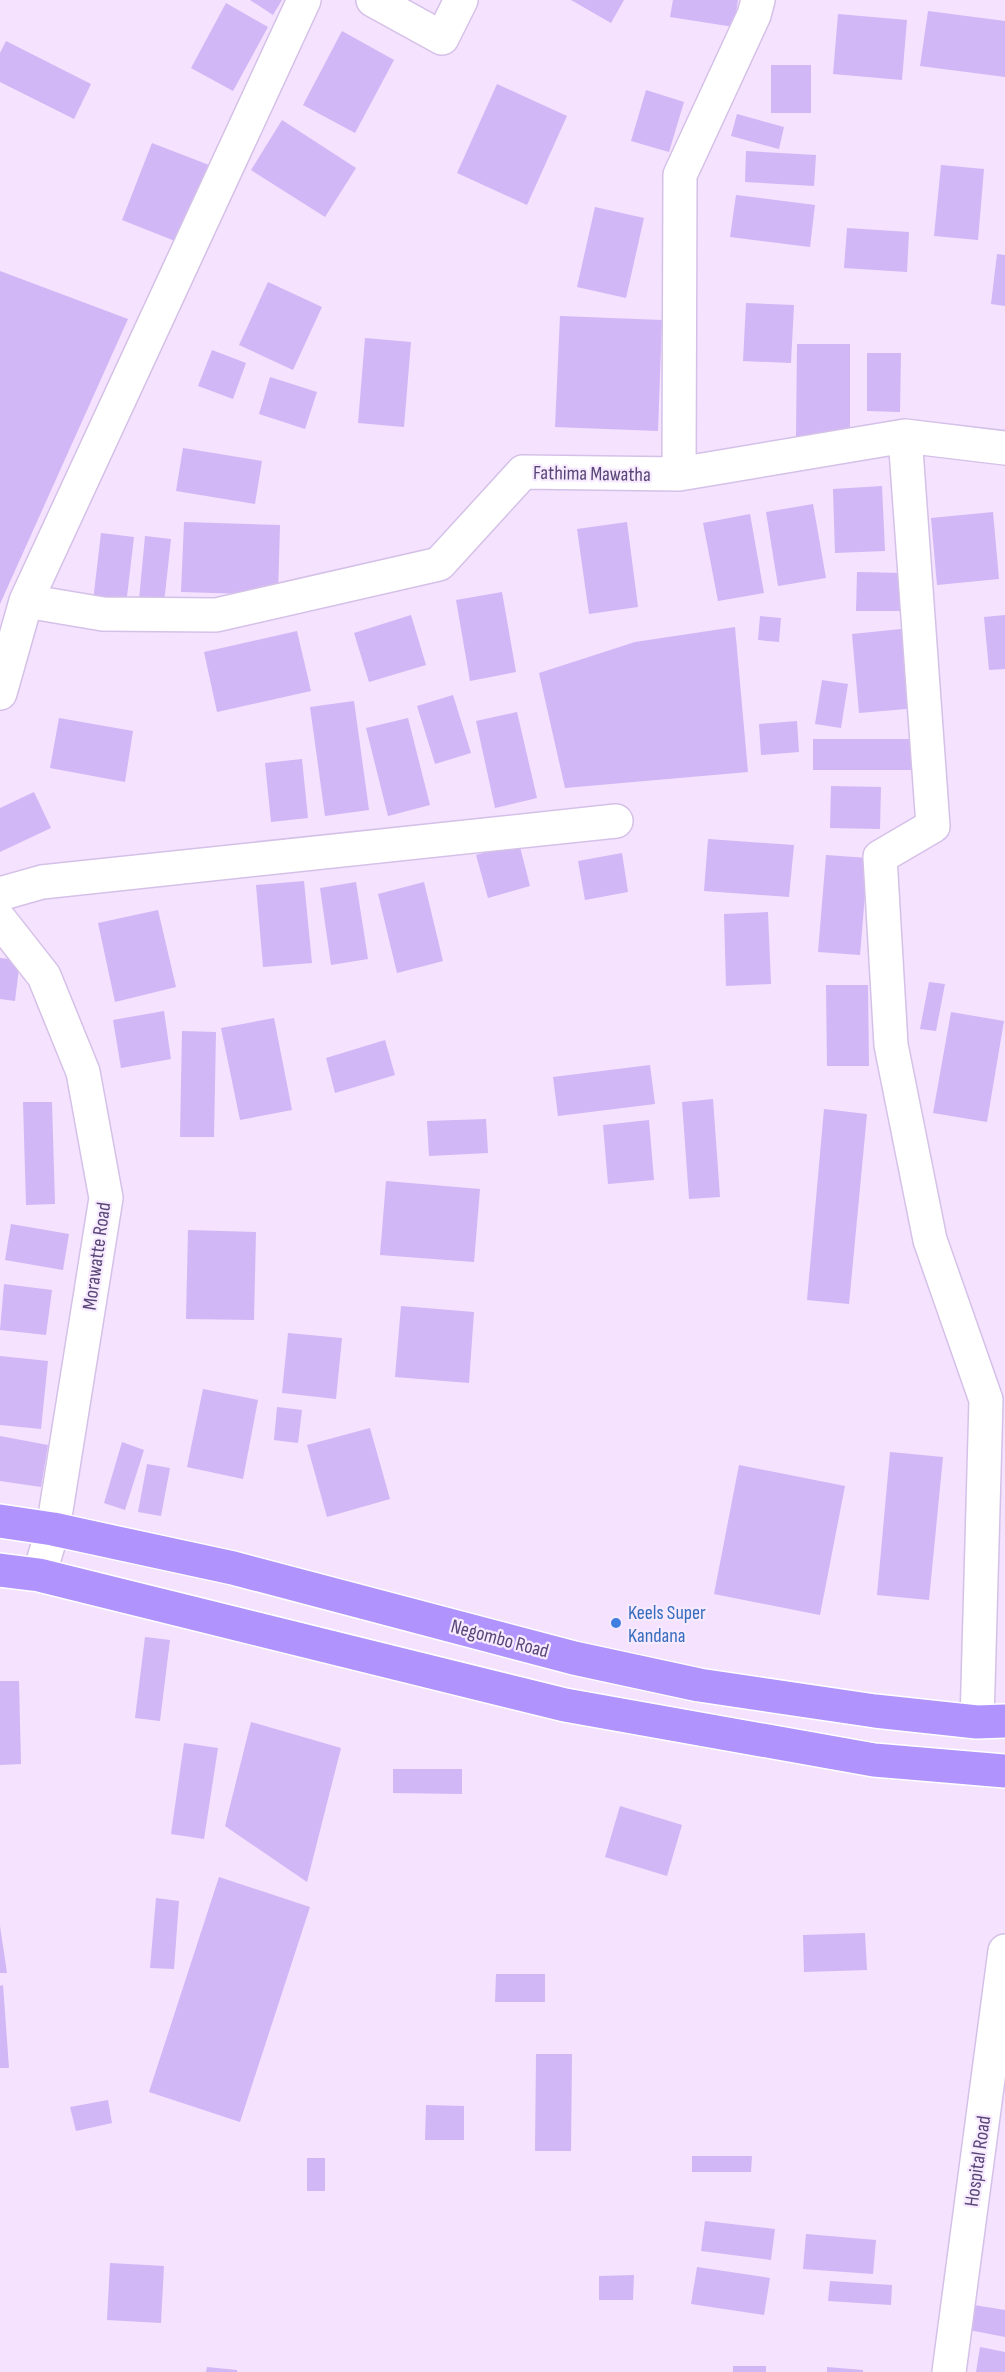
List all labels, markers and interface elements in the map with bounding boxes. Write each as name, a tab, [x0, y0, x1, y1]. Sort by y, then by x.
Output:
street label: Fathima Mawatha	[533, 461, 651, 487]
street label: Morawatte Road	[78, 1201, 116, 1311]
place label: Keels Super Kandana	[628, 1601, 706, 1648]
street label: Negombo Road	[448, 1614, 551, 1664]
marker: Keels Super Kandana	[609, 1616, 623, 1630]
street label: Hospital Road	[960, 2114, 996, 2208]

